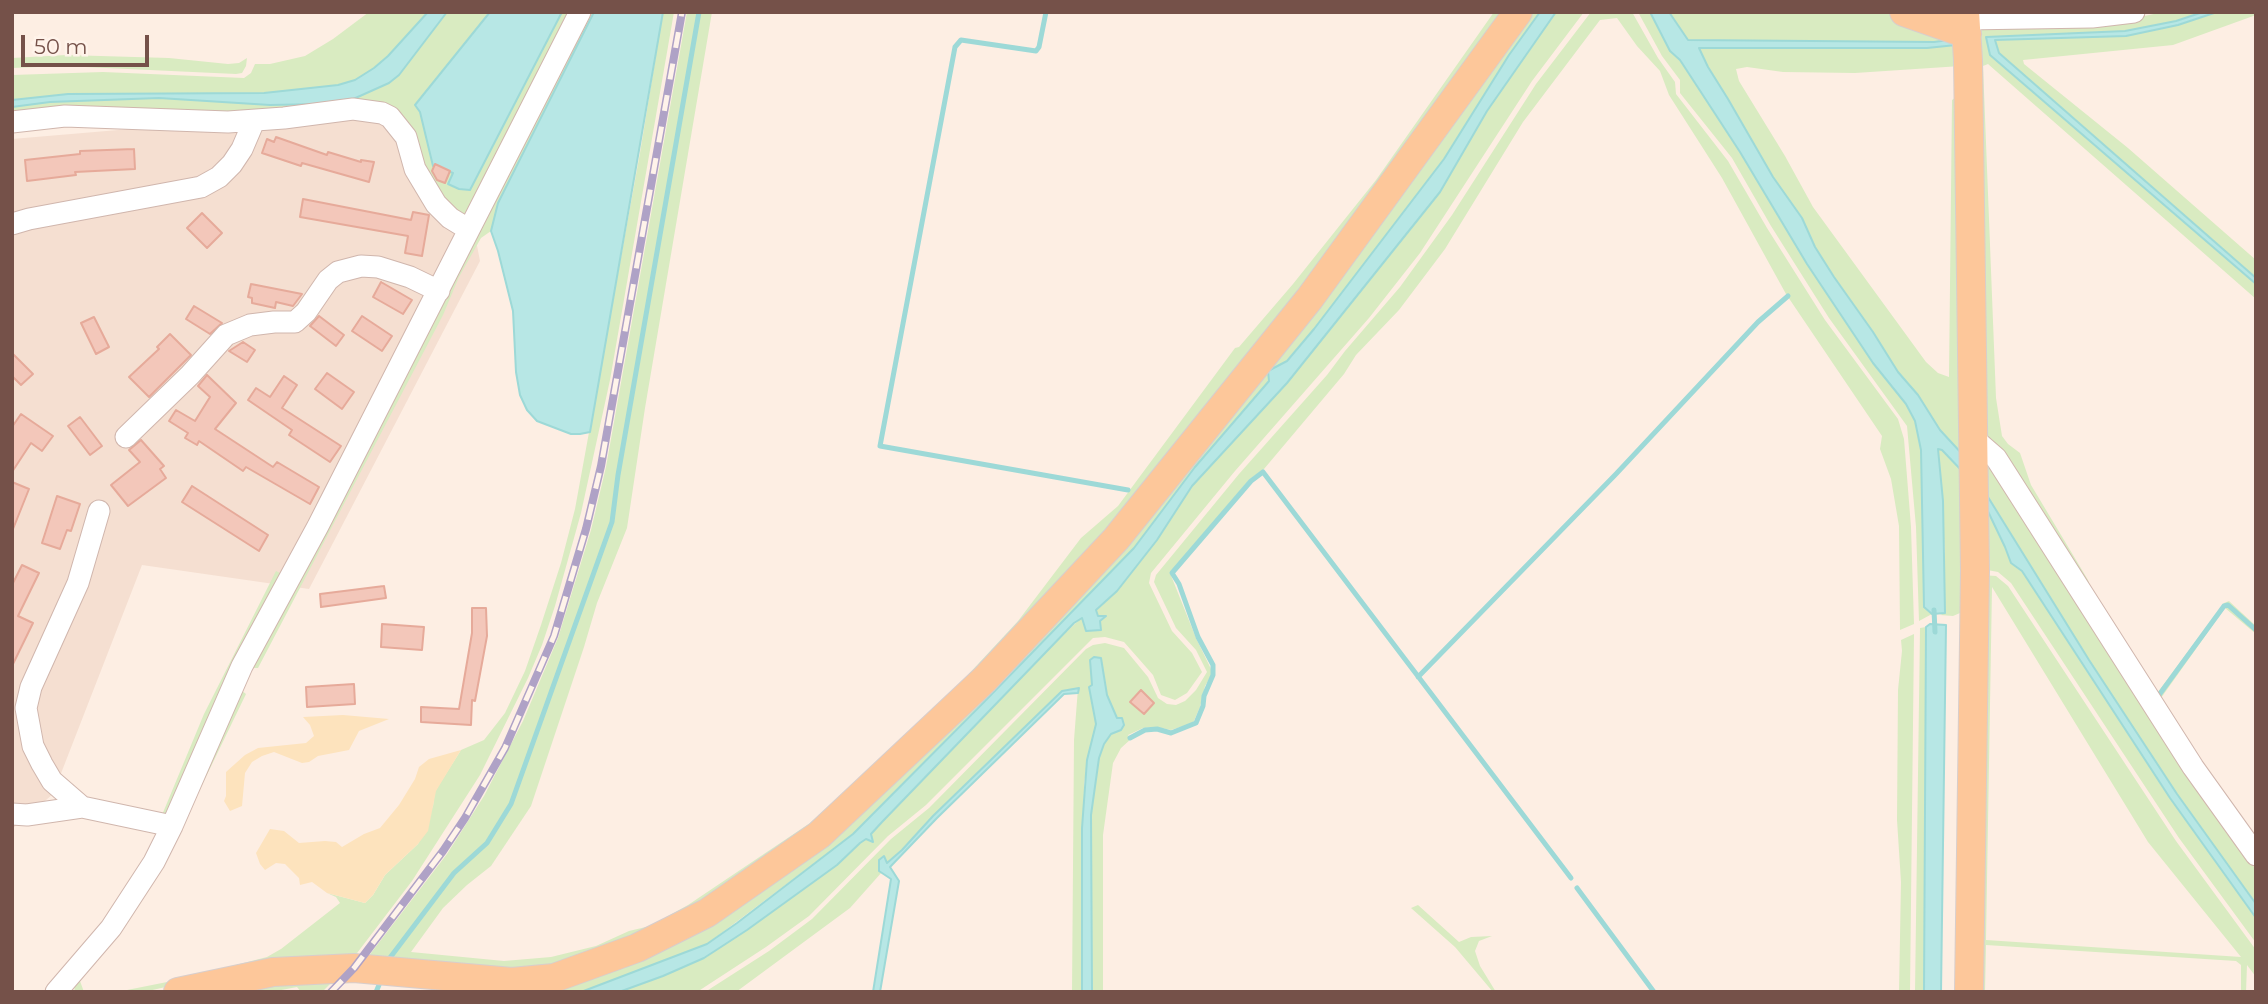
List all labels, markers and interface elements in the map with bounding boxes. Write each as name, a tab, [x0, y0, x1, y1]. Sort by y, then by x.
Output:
scale bar	[24, 21, 152, 65]
text: 50 m	[34, 34, 88, 59]

